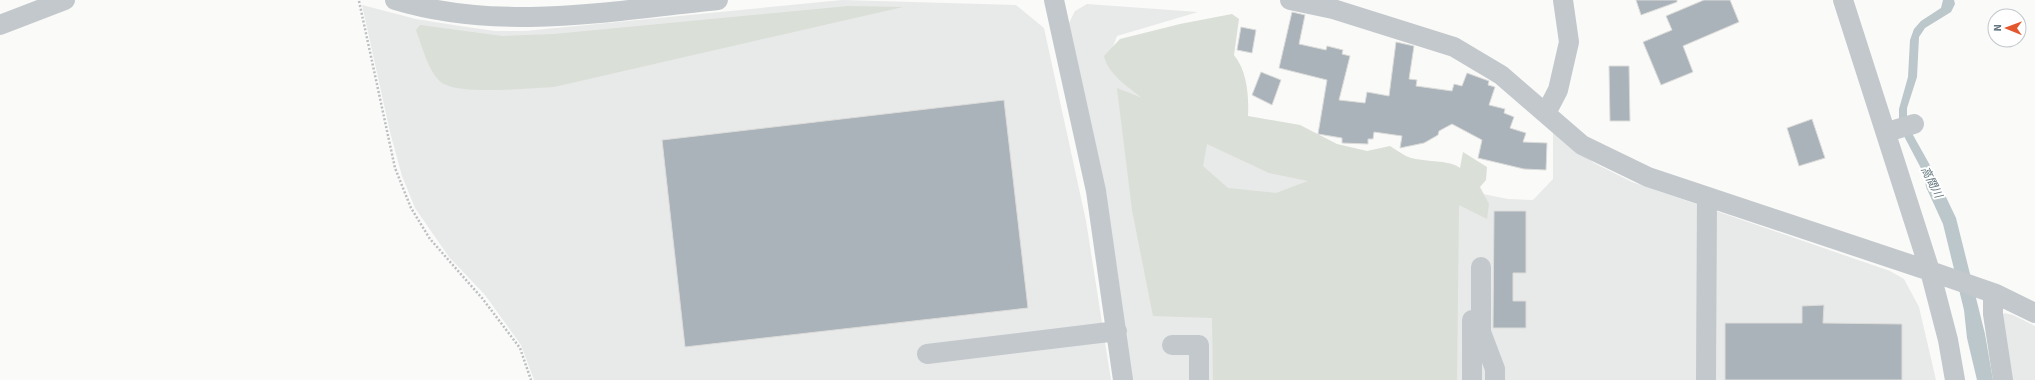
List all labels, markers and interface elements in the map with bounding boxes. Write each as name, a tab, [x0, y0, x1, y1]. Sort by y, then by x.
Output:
north arrow	[1987, 8, 2027, 48]
text: N	[1990, 24, 2005, 32]
water label: 高間川	[1917, 164, 1946, 201]

